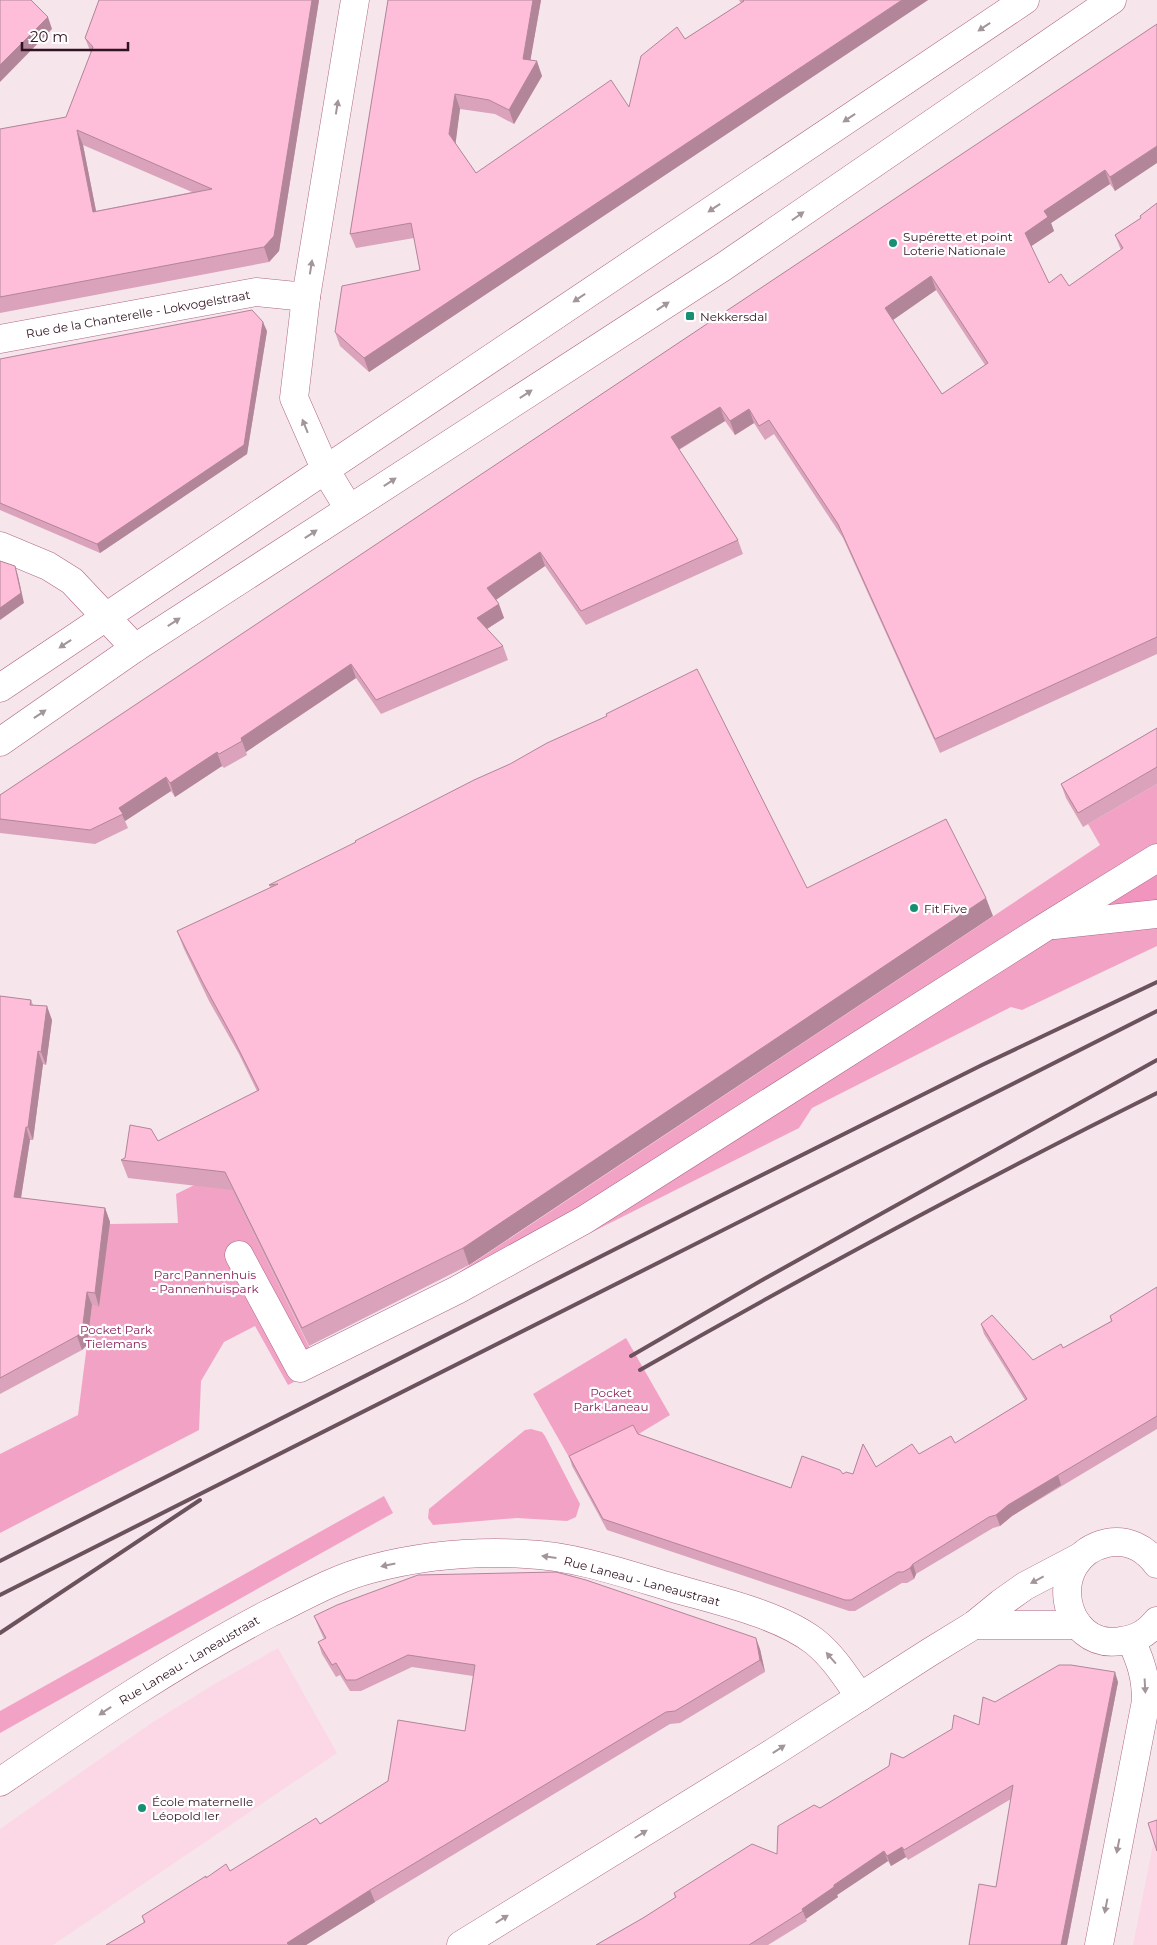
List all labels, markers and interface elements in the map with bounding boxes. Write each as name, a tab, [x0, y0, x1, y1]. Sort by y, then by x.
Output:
scale bar	[22, 20, 129, 52]
one-way arrow	[977, 22, 991, 32]
text: 20 m	[30, 27, 68, 46]
one-way arrow	[333, 98, 341, 114]
one-way arrow	[843, 113, 856, 123]
one-way arrow	[707, 203, 721, 213]
one-way arrow	[791, 211, 805, 221]
place label: Supérette et point Loterie Nationale	[903, 229, 1013, 258]
marker: Supérette et point Loterie Nationale	[887, 237, 899, 249]
one-way arrow	[307, 259, 315, 275]
street label: Rue de la Chanterelle - Lokvogelstraat	[25, 287, 251, 341]
one-way arrow	[572, 294, 586, 303]
one-way arrow	[656, 301, 670, 311]
place label: Nekkersdal	[700, 309, 767, 324]
marker: Nekkersdal	[684, 310, 696, 322]
one-way arrow	[520, 389, 533, 399]
one-way arrow	[301, 419, 309, 433]
one-way arrow	[383, 477, 397, 487]
one-way arrow	[304, 529, 317, 538]
one-way arrow	[168, 618, 181, 627]
one-way arrow	[58, 639, 72, 649]
one-way arrow	[33, 709, 47, 719]
place label: Fit Five	[924, 901, 967, 916]
marker: Fit Five	[908, 902, 920, 914]
park label: Parc Pannenhuis - Pannenhuispark	[151, 1267, 259, 1296]
park label: Pocket Park Tielemans	[80, 1322, 153, 1351]
park label: Pocket Park Laneau	[573, 1385, 649, 1414]
one-way arrow	[541, 1553, 557, 1561]
street label: Rue Laneau - Laneaustraat	[562, 1553, 722, 1609]
one-way arrow	[380, 1561, 396, 1569]
one-way arrow	[1031, 1575, 1044, 1584]
street label: Rue Laneau - Laneaustraat	[116, 1612, 262, 1708]
one-way arrow	[825, 1651, 836, 1664]
one-way arrow	[1142, 1678, 1150, 1694]
one-way arrow	[98, 1706, 112, 1716]
one-way arrow	[772, 1744, 786, 1754]
place label: École maternelle Léopold Ier	[152, 1794, 253, 1823]
marker: École maternelle Léopold Ier	[136, 1802, 148, 1814]
one-way arrow	[634, 1830, 647, 1839]
one-way arrow	[1114, 1838, 1122, 1853]
one-way arrow	[1102, 1899, 1110, 1915]
one-way arrow	[496, 1915, 509, 1924]

